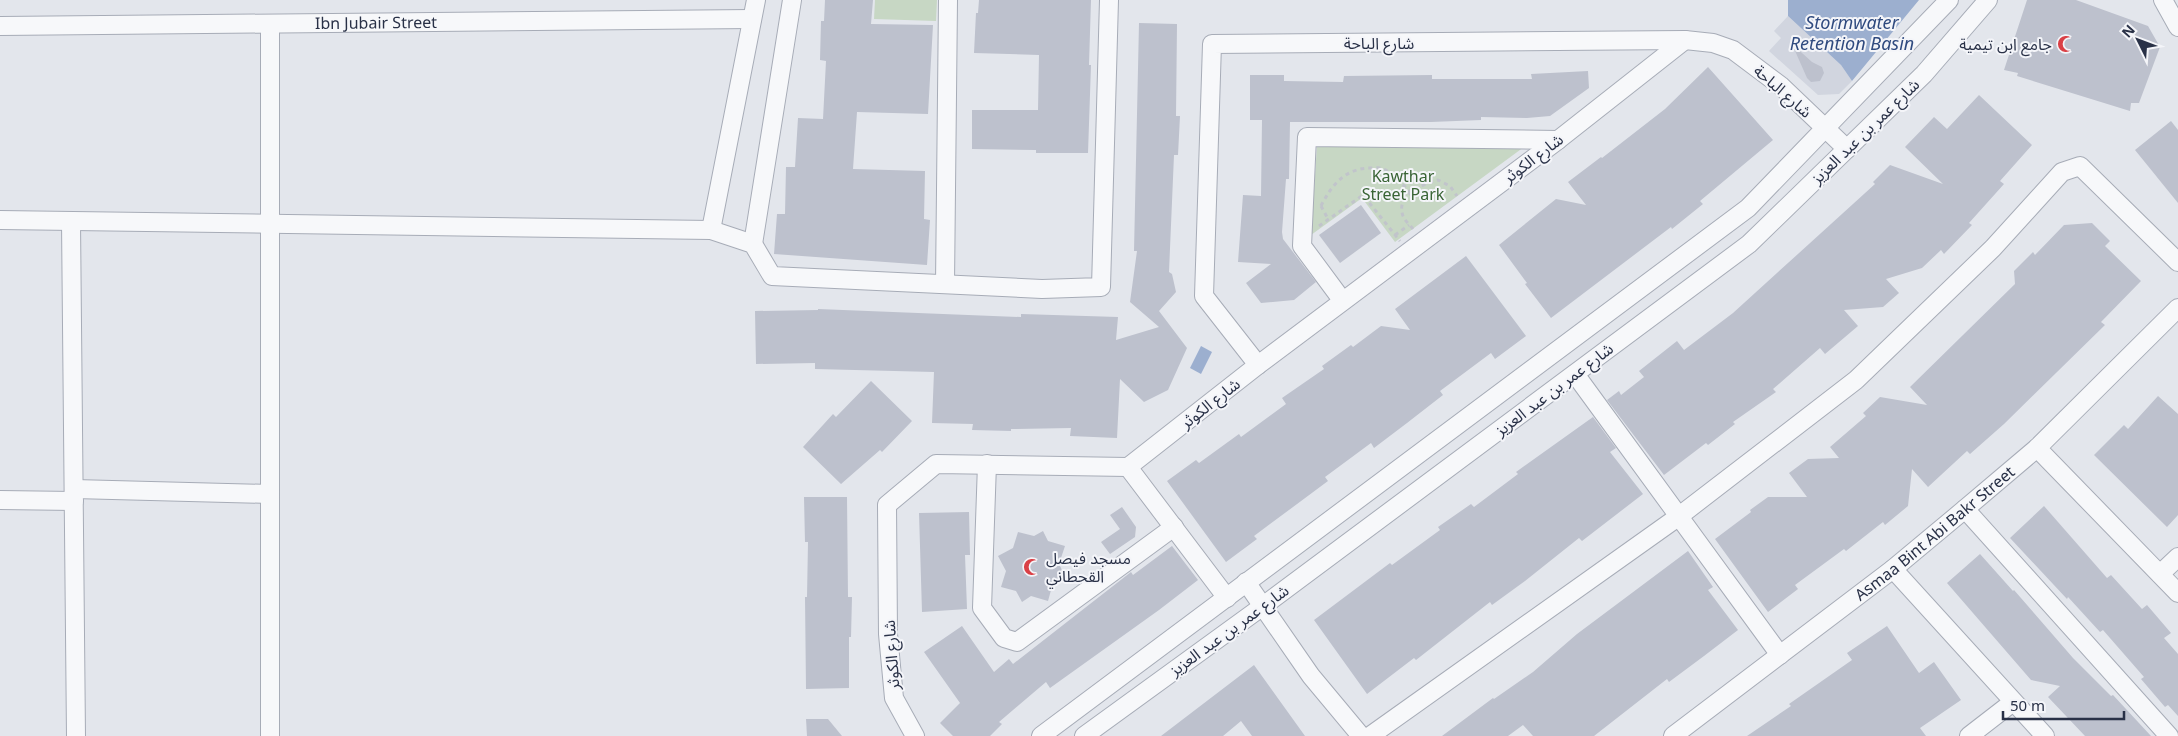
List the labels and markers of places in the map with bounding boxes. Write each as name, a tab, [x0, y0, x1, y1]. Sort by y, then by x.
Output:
place label: جامع ابن تيمية	[1959, 33, 2052, 57]
mosque icon: جامع ابن تيمية	[2056, 34, 2076, 54]
place label: مسجد فيصل القحطاني	[1046, 547, 1131, 589]
mosque icon: مسجد فيصل القحطاني	[1022, 557, 1042, 577]

